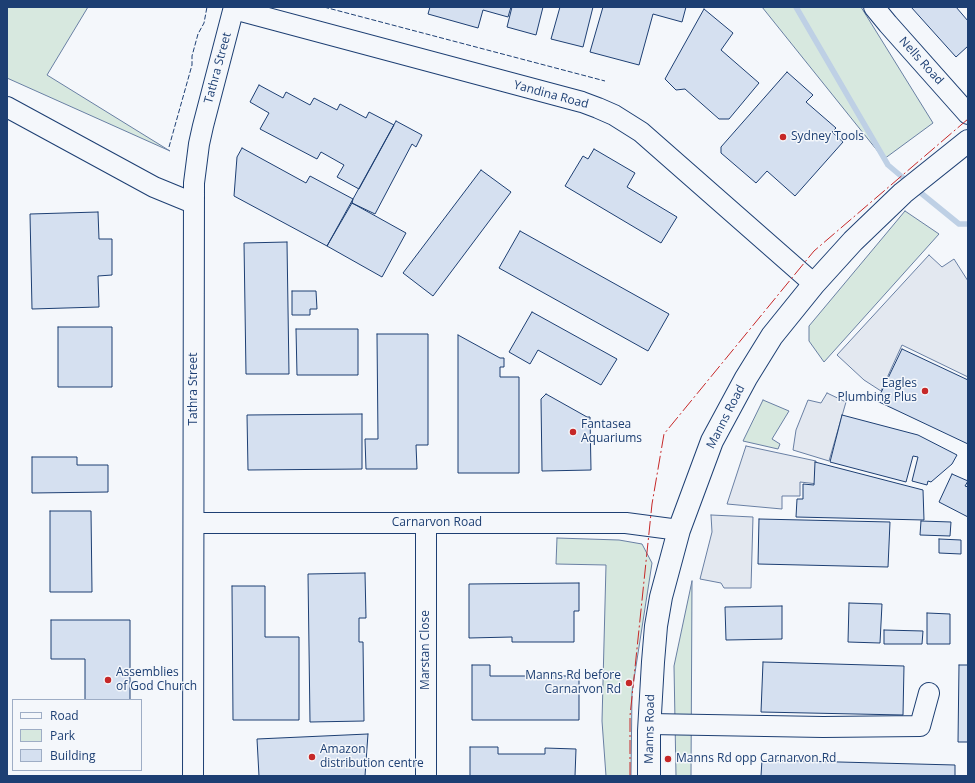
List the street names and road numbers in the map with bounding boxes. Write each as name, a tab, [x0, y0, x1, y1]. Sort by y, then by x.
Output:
street label: Tathra Street	[202, 31, 234, 105]
street label: Nells Road	[896, 34, 946, 88]
street label: Yandina Road	[512, 78, 590, 112]
street label: Tathra Street	[187, 352, 201, 426]
street label: Manns Road	[704, 383, 748, 451]
street label: Carnarvon Road	[392, 516, 482, 530]
street label: Marstan Close	[419, 610, 433, 690]
street label: Manns Road	[642, 694, 658, 764]

